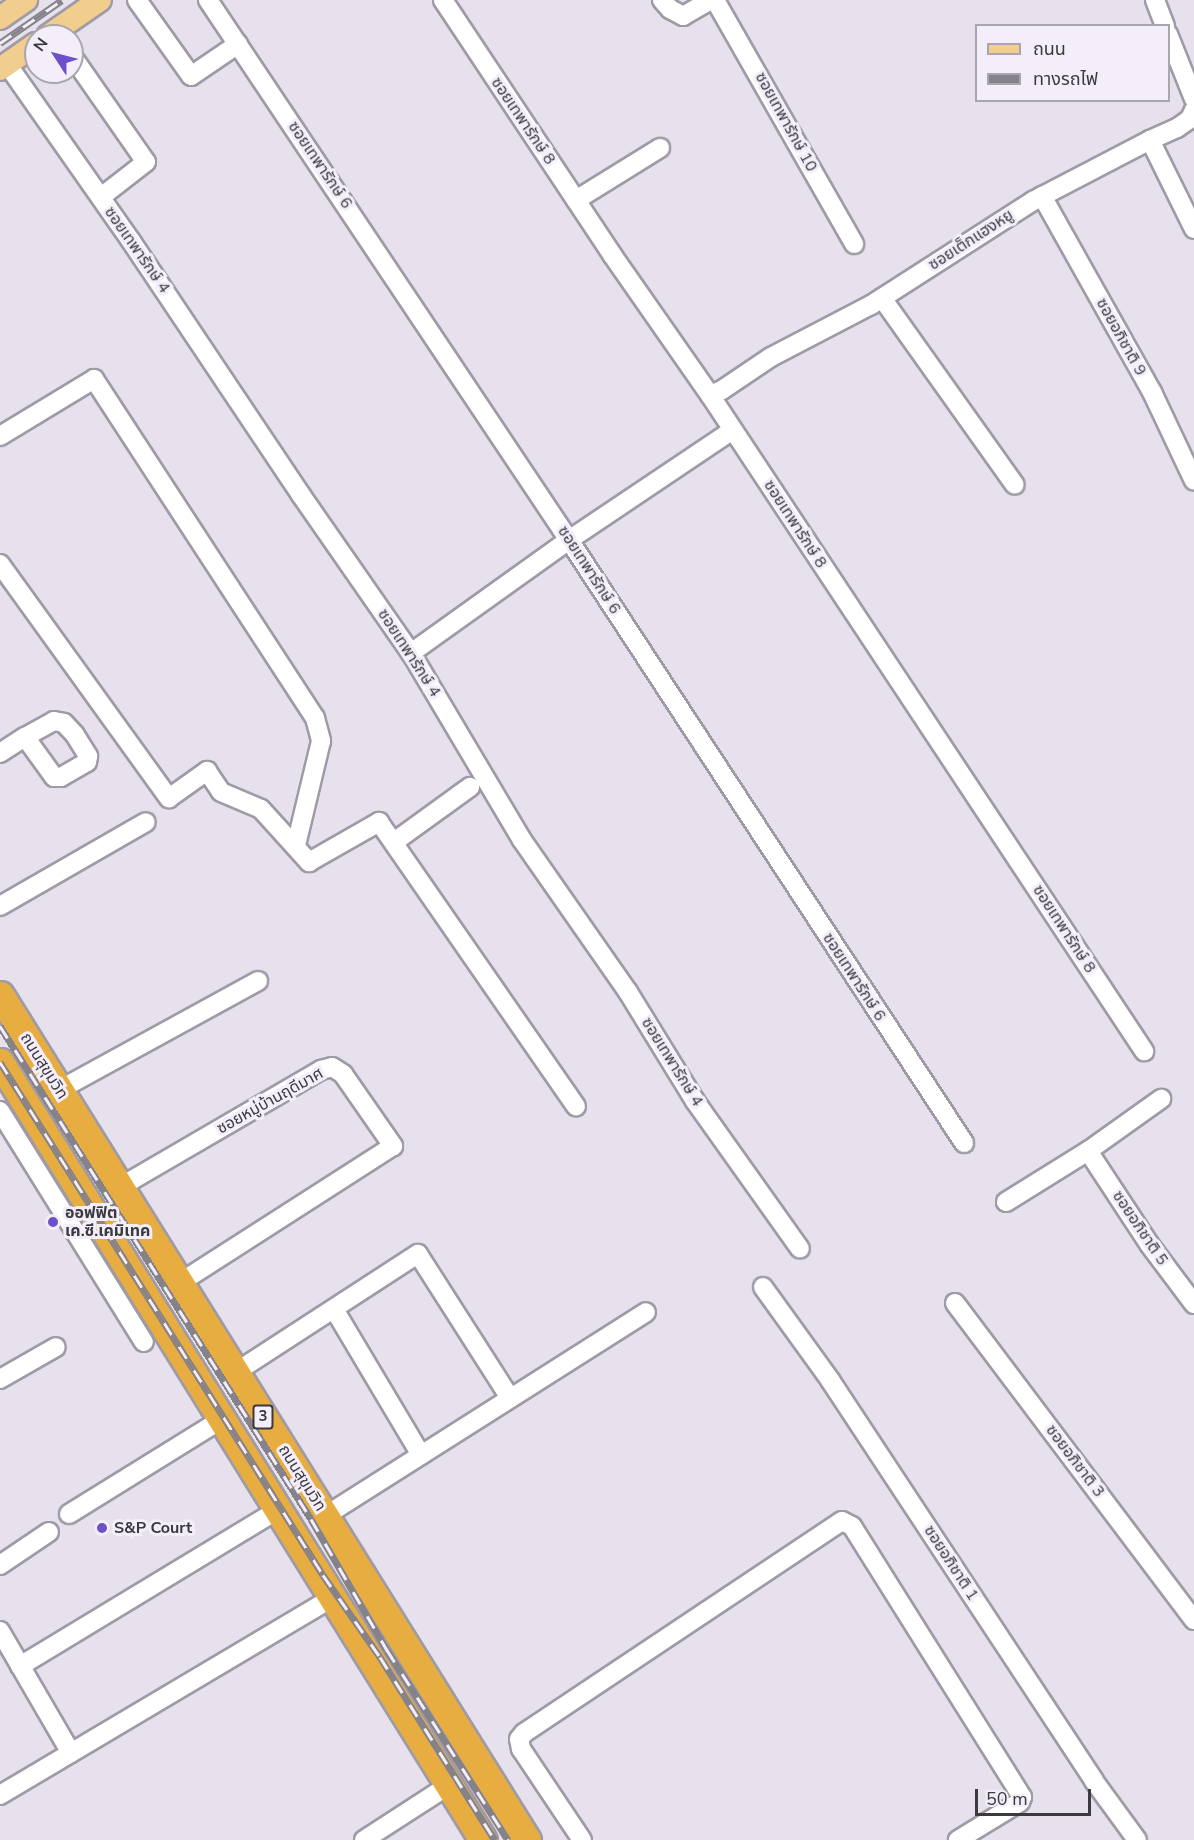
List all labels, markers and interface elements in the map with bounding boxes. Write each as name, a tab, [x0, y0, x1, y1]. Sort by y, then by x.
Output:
north arrow	[24, 24, 84, 84]
legend	[975, 24, 1170, 102]
text: N	[29, 33, 53, 56]
text: ถนน	[1033, 37, 1066, 61]
text: ทางรถไฟ	[1033, 67, 1098, 91]
street label: ซอยเทพารักษ์ 10	[751, 69, 821, 175]
street label: ซอยเทพารักษ์ 8	[487, 74, 559, 168]
street label: ซอยเทพารักษ์ 6	[284, 118, 356, 212]
street label: ซอยเทพารักษ์ 4	[100, 203, 174, 297]
street label: ซอยเต็กแฮงหยู	[925, 205, 1017, 275]
street label: ซอยอภิชาติ 9	[1092, 295, 1150, 379]
street label: ซอยเทพารักษ์ 8	[759, 476, 831, 572]
street label: ซอยเทพารักษ์ 6	[553, 522, 625, 618]
street label: ซอยเทพารักษ์ 4	[373, 605, 445, 701]
street label: ซอยเทพารักษ์ 8	[1028, 881, 1100, 977]
street label: ซอยเทพารักษ์ 6	[818, 929, 890, 1025]
street label: ซอยเทพารักษ์ 4	[637, 1014, 707, 1110]
street label: ถนนสุขุมวิท	[16, 1029, 72, 1103]
street label: ซอยหมู่บ้านฤดีมาศ	[213, 1064, 327, 1138]
street label: ซอยอภิชาติ 5	[1108, 1187, 1172, 1269]
place label: ออฟฟิต เค.ซี.เคมิเทค	[65, 1203, 150, 1241]
marker: ออฟฟิต เค.ซี.เคมิเทค	[46, 1215, 60, 1229]
road number: 3	[252, 1405, 274, 1429]
street label: ซอยอภิชาติ 3	[1042, 1421, 1108, 1501]
street label: ถนนสุขุมวิท	[274, 1441, 330, 1515]
place label: S&P Court	[114, 1518, 192, 1538]
marker: S&P Court	[95, 1521, 109, 1535]
street label: ซอยอภิชาติ 1	[920, 1522, 982, 1604]
scale bar	[978, 1777, 1094, 1815]
text: 50 m	[986, 1787, 1028, 1811]

